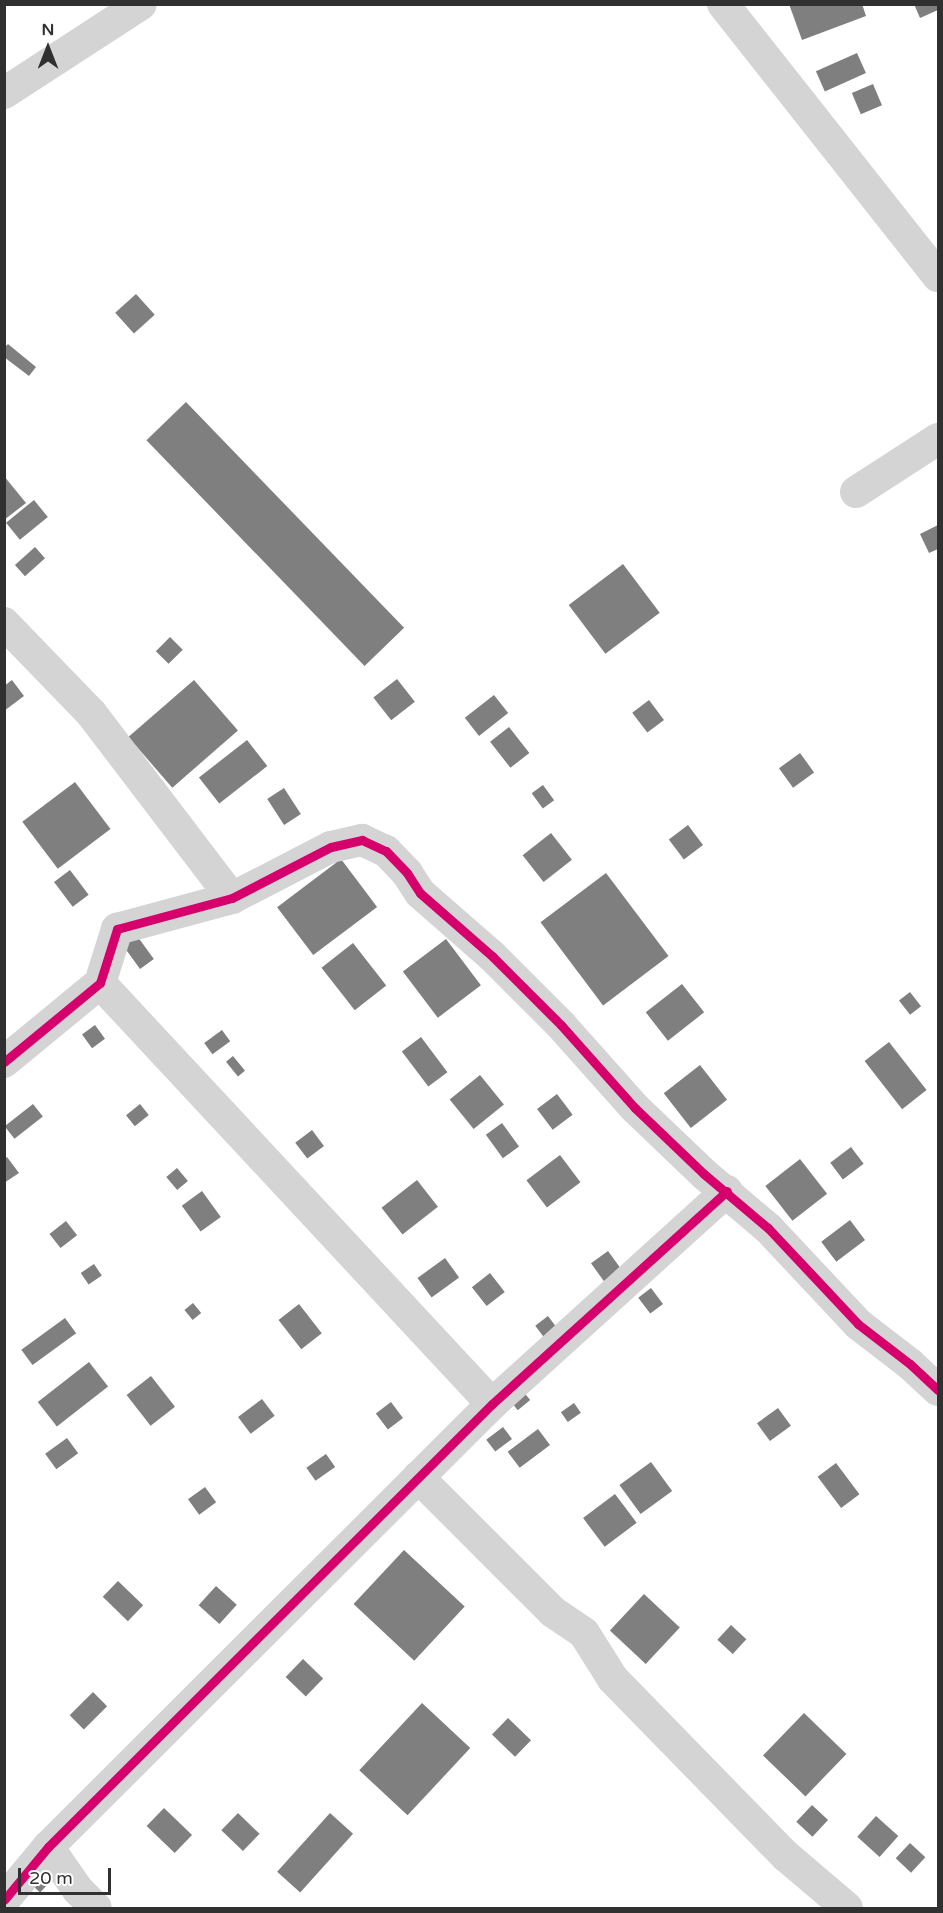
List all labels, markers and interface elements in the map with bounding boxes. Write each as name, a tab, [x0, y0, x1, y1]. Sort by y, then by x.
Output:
north arrow	[18, 18, 78, 78]
text: N	[42, 20, 54, 40]
scale bar	[21, 1856, 114, 1894]
text: 20 m	[29, 1867, 73, 1889]

